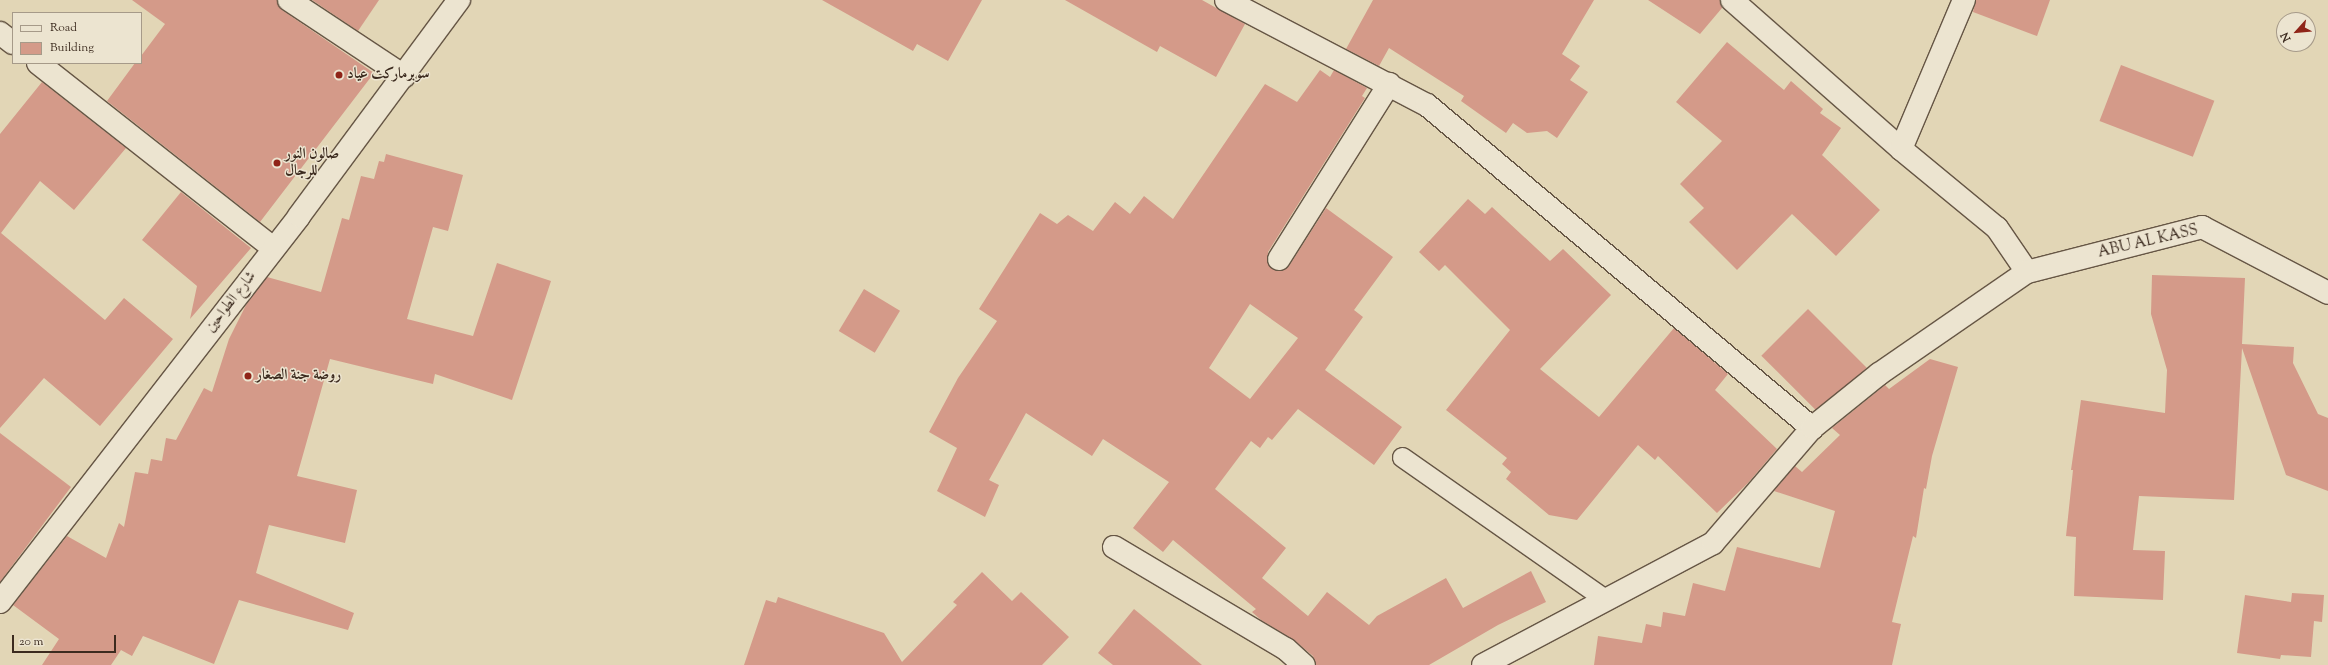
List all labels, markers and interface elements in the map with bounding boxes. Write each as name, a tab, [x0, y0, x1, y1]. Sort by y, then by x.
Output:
legend	[12, 12, 142, 64]
north arrow	[2276, 12, 2316, 52]
text: Road	[50, 19, 77, 37]
text: N	[2277, 29, 2295, 45]
text: Building	[50, 39, 94, 57]
place label: سوبرماركت عياد	[347, 66, 430, 84]
marker: سوبرماركت عياد	[334, 70, 344, 80]
place label: صالون النور للرجال	[285, 145, 339, 180]
marker: صالون النور للرجال	[272, 158, 282, 168]
street label: ABU AL KASS	[2096, 222, 2200, 262]
street label: شارع الطواحين	[202, 268, 260, 336]
place label: روضة جنة الصغار	[256, 367, 341, 385]
marker: روضة جنة الصغار	[243, 371, 253, 381]
scale bar	[14, 627, 118, 653]
text: 20 m	[19, 633, 43, 651]

